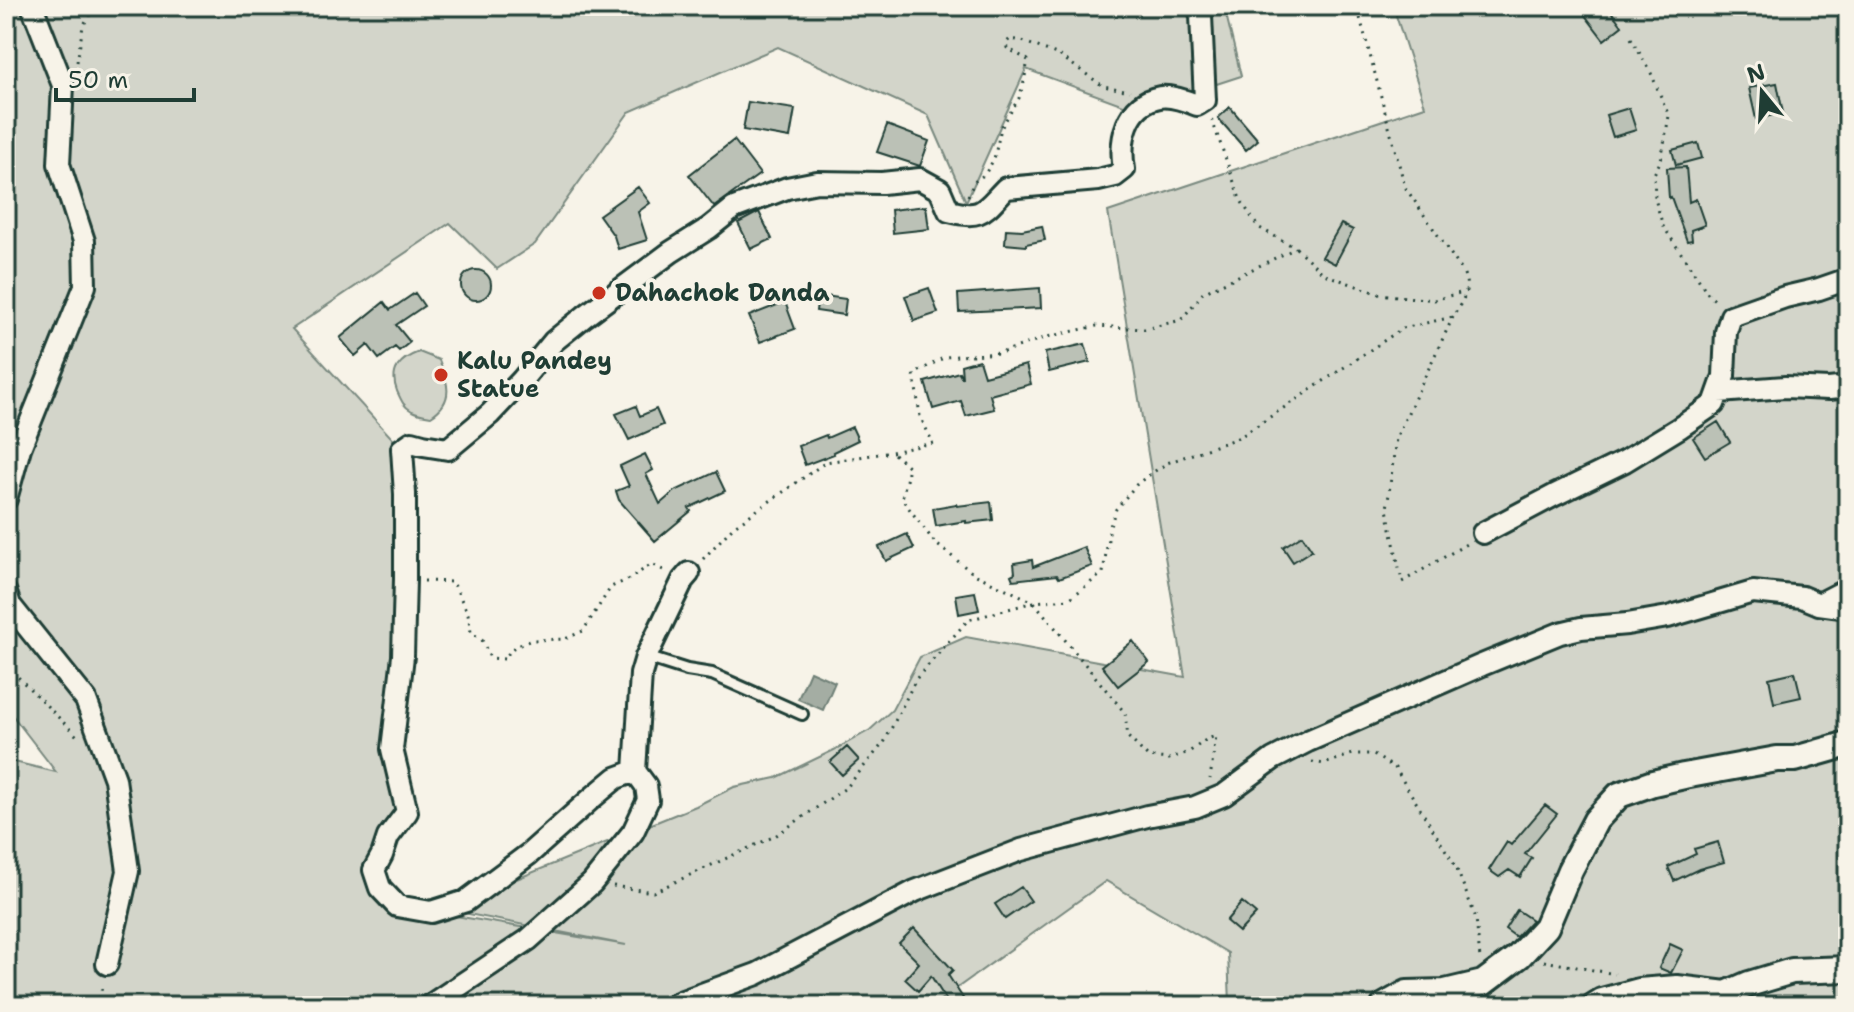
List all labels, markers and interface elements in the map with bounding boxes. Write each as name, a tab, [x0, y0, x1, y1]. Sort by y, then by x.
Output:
scale bar	[56, 52, 194, 102]
north arrow	[1722, 52, 1802, 132]
text: N	[1743, 57, 1769, 90]
text: 50 m	[68, 64, 128, 96]
place label: Dahachok Danda	[615, 277, 830, 309]
marker: Dahachok Danda	[590, 284, 608, 302]
place label: Kalu Pandey Statue	[457, 345, 612, 405]
marker: Kalu Pandey Statue	[432, 366, 450, 384]

